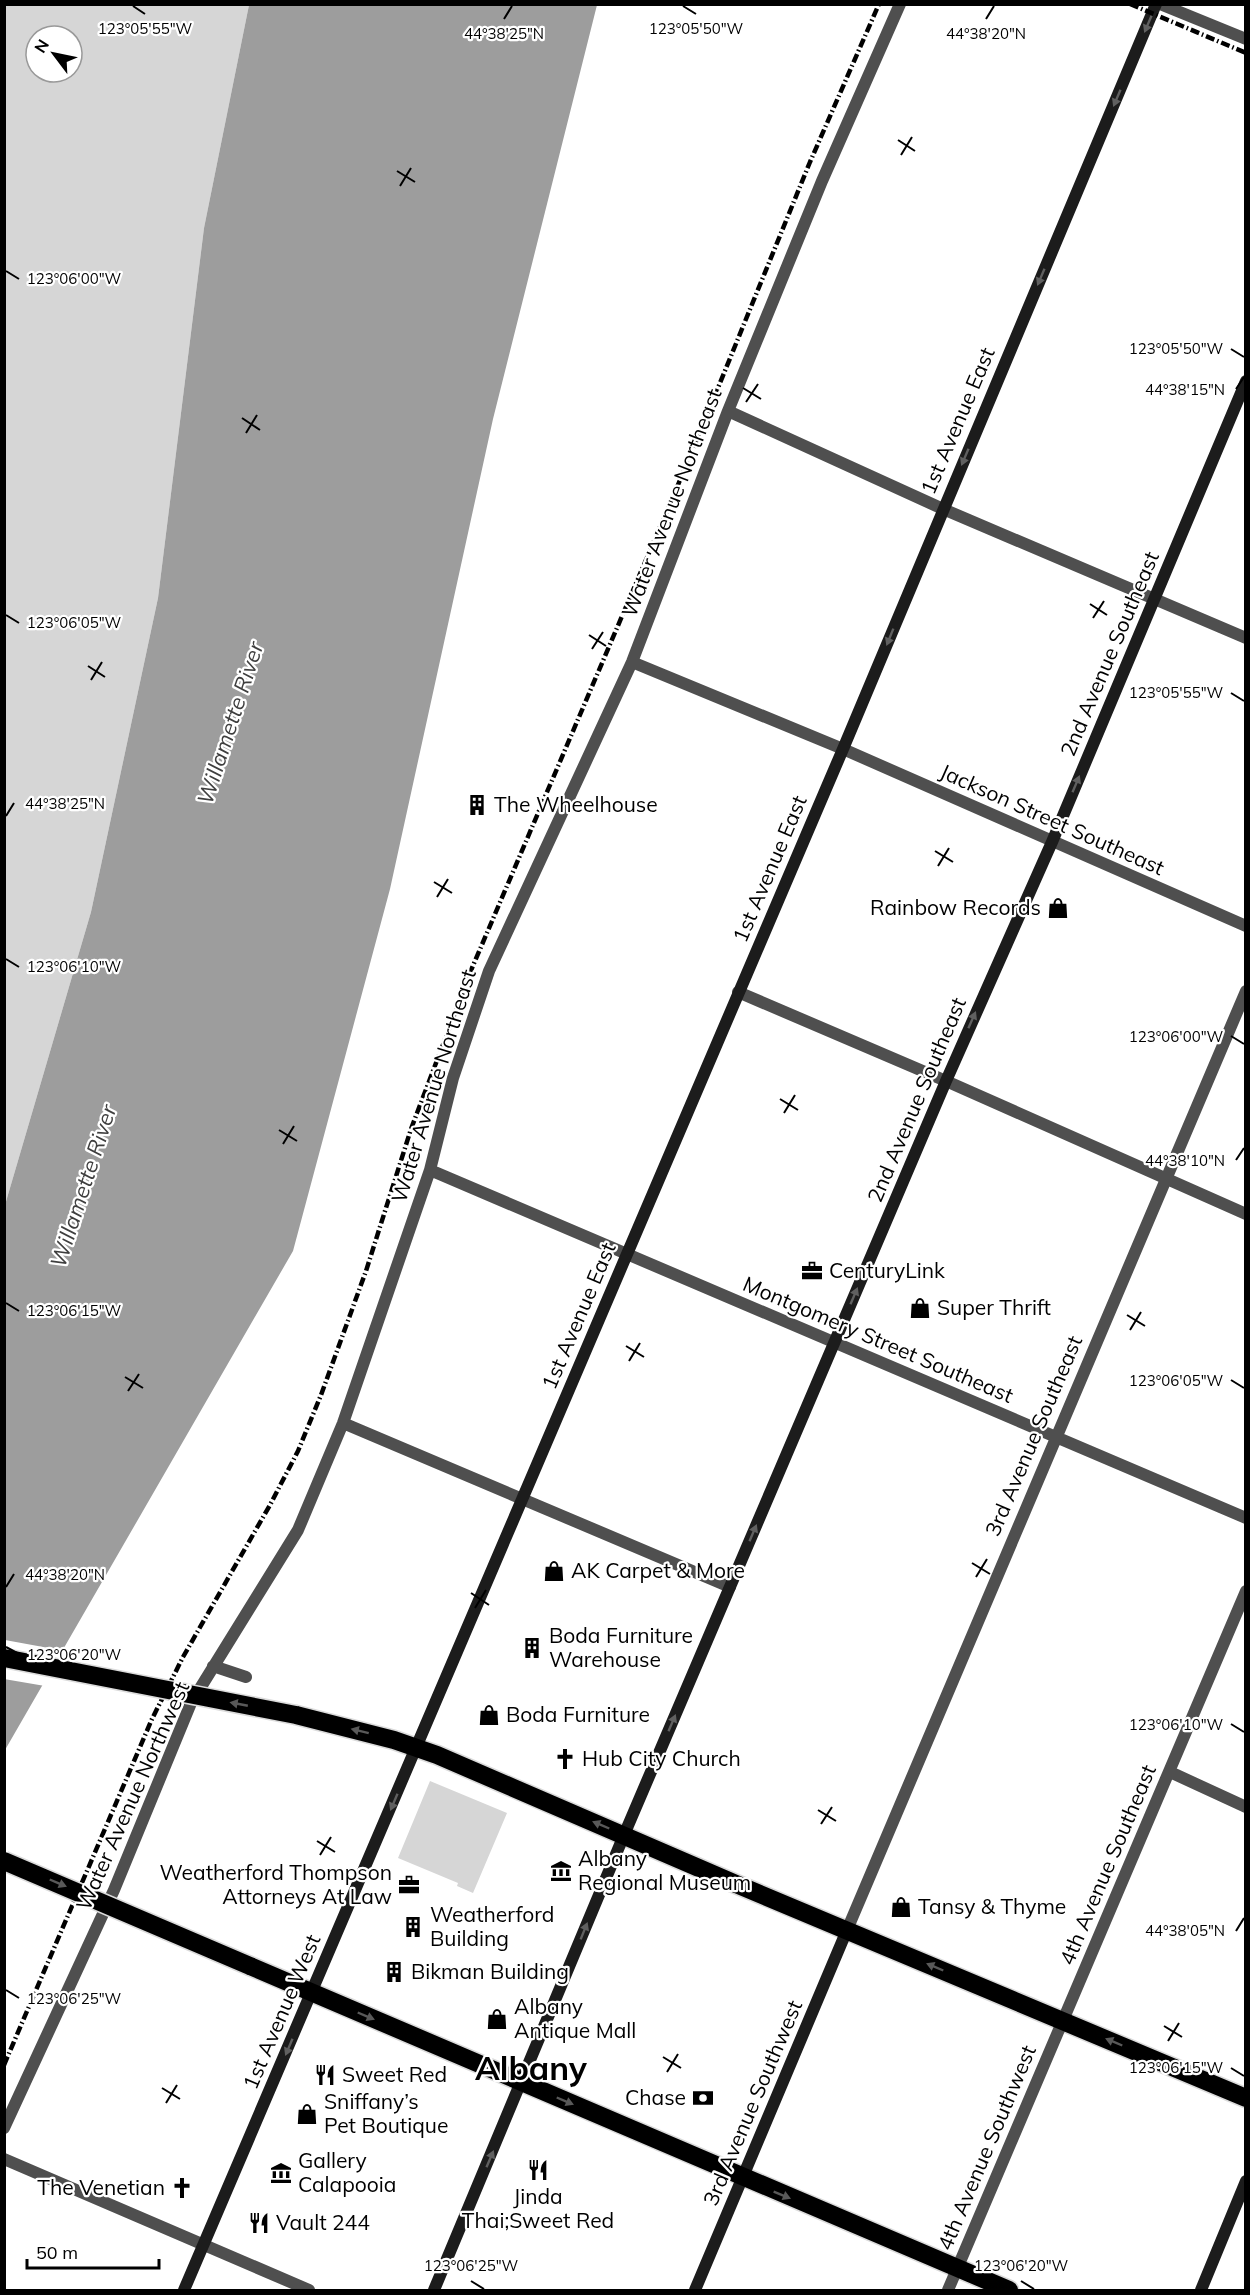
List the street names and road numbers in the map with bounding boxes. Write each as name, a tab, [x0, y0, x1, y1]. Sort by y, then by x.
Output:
street label: 1st Avenue East	[914, 343, 1000, 498]
street label: Water Avenue Northeast	[616, 385, 727, 620]
street label: 2nd Avenue Southeast	[1054, 547, 1164, 760]
street label: Jackson Street Southeast	[936, 758, 1169, 880]
street label: 1st Avenue East	[726, 791, 812, 946]
street label: Water Avenue Northeast	[385, 966, 481, 1205]
street label: 2nd Avenue Southeast	[861, 993, 971, 1206]
street label: 1st Avenue East	[535, 1238, 621, 1393]
street label: Montgomery Street Southeast	[739, 1270, 1017, 1408]
street label: 3rd Avenue Southeast	[979, 1331, 1087, 1540]
street label: Water Avenue Northwest	[70, 1677, 194, 1914]
street label: 4th Avenue Southeast	[1053, 1761, 1161, 1969]
street label: 1st Avenue West	[237, 1930, 325, 2093]
street label: 3rd Avenue Southwest	[697, 1996, 807, 2209]
street label: 4th Avenue Southwest	[931, 2041, 1041, 2254]

